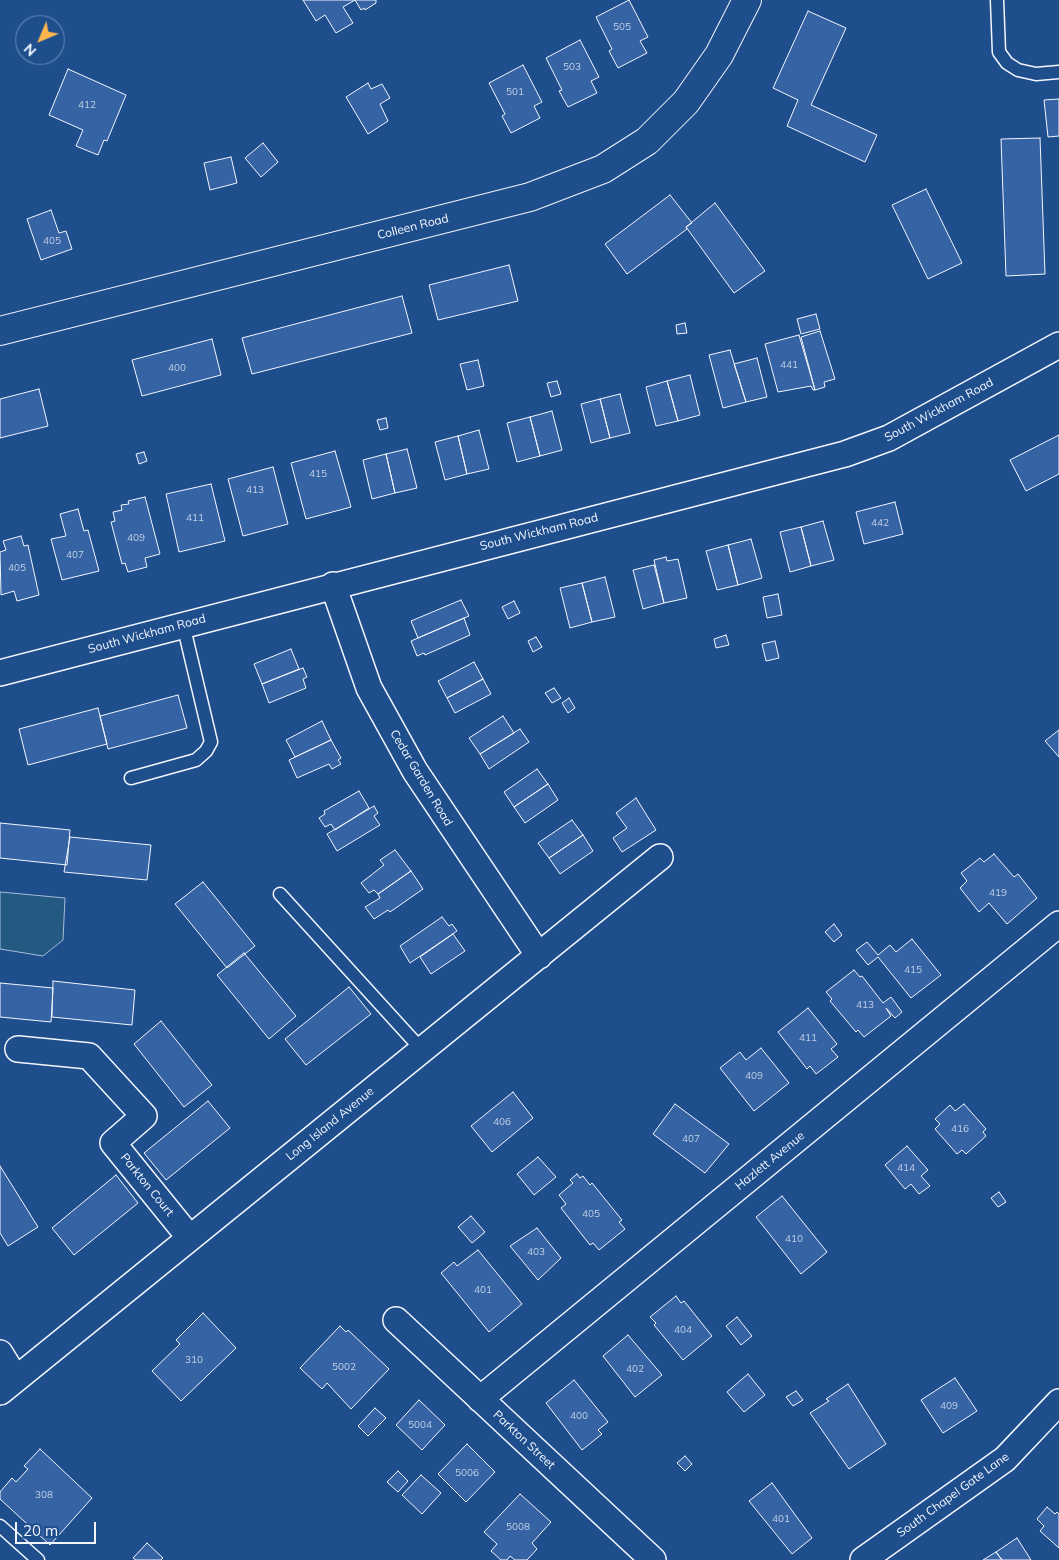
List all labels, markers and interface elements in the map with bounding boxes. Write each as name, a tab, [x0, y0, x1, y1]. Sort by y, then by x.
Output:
north arrow	[15, 15, 65, 65]
house number: 505	[613, 21, 631, 33]
text: N	[20, 40, 40, 60]
house number: 503	[563, 61, 581, 73]
house number: 501	[506, 86, 524, 98]
house number: 412	[78, 99, 96, 111]
street label: Colleen Road	[376, 211, 450, 243]
house number: 405	[43, 235, 61, 247]
house number: 441	[780, 359, 798, 371]
house number: 400	[168, 362, 186, 374]
street label: South Wickham Road	[882, 375, 996, 445]
house number: 415	[309, 468, 327, 480]
house number: 413	[246, 484, 264, 496]
street label: South Wickham Road	[478, 510, 600, 554]
house number: 411	[186, 512, 204, 524]
house number: 442	[871, 517, 889, 529]
house number: 409	[127, 532, 145, 544]
house number: 407	[66, 549, 84, 561]
house number: 405	[8, 562, 26, 574]
street label: South Wickham Road	[87, 611, 207, 657]
street label: Cedar Garden Road	[387, 727, 455, 829]
house number: 419	[989, 887, 1007, 899]
house number: 415	[904, 964, 922, 976]
house number: 413	[856, 999, 874, 1011]
house number: 411	[799, 1032, 817, 1044]
house number: 409	[745, 1070, 763, 1082]
street label: Long Island Avenue	[283, 1084, 377, 1164]
house number: 406	[493, 1116, 511, 1128]
house number: 416	[951, 1123, 969, 1135]
street label: Hazlett Avenue	[732, 1129, 808, 1193]
house number: 407	[682, 1133, 700, 1145]
street label: Parkton Court	[117, 1151, 177, 1219]
house number: 414	[897, 1162, 915, 1174]
house number: 405	[582, 1208, 600, 1220]
house number: 410	[785, 1233, 803, 1245]
house number: 403	[527, 1246, 545, 1258]
house number: 401	[474, 1284, 492, 1296]
house number: 404	[674, 1324, 692, 1336]
house number: 310	[185, 1354, 203, 1366]
house number: 5002	[332, 1361, 356, 1373]
house number: 402	[626, 1363, 644, 1375]
house number: 409	[940, 1400, 958, 1412]
street label: Parkton Street	[490, 1408, 558, 1472]
house number: 400	[570, 1410, 588, 1422]
house number: 5004	[408, 1419, 432, 1431]
street label: South Chapel Gate Lane	[894, 1450, 1012, 1540]
house number: 5006	[455, 1467, 479, 1479]
house number: 308	[35, 1489, 53, 1501]
scale bar	[18, 1512, 99, 1544]
house number: 401	[772, 1513, 790, 1525]
text: 20 m	[23, 1521, 58, 1540]
house number: 5008	[506, 1521, 530, 1533]

